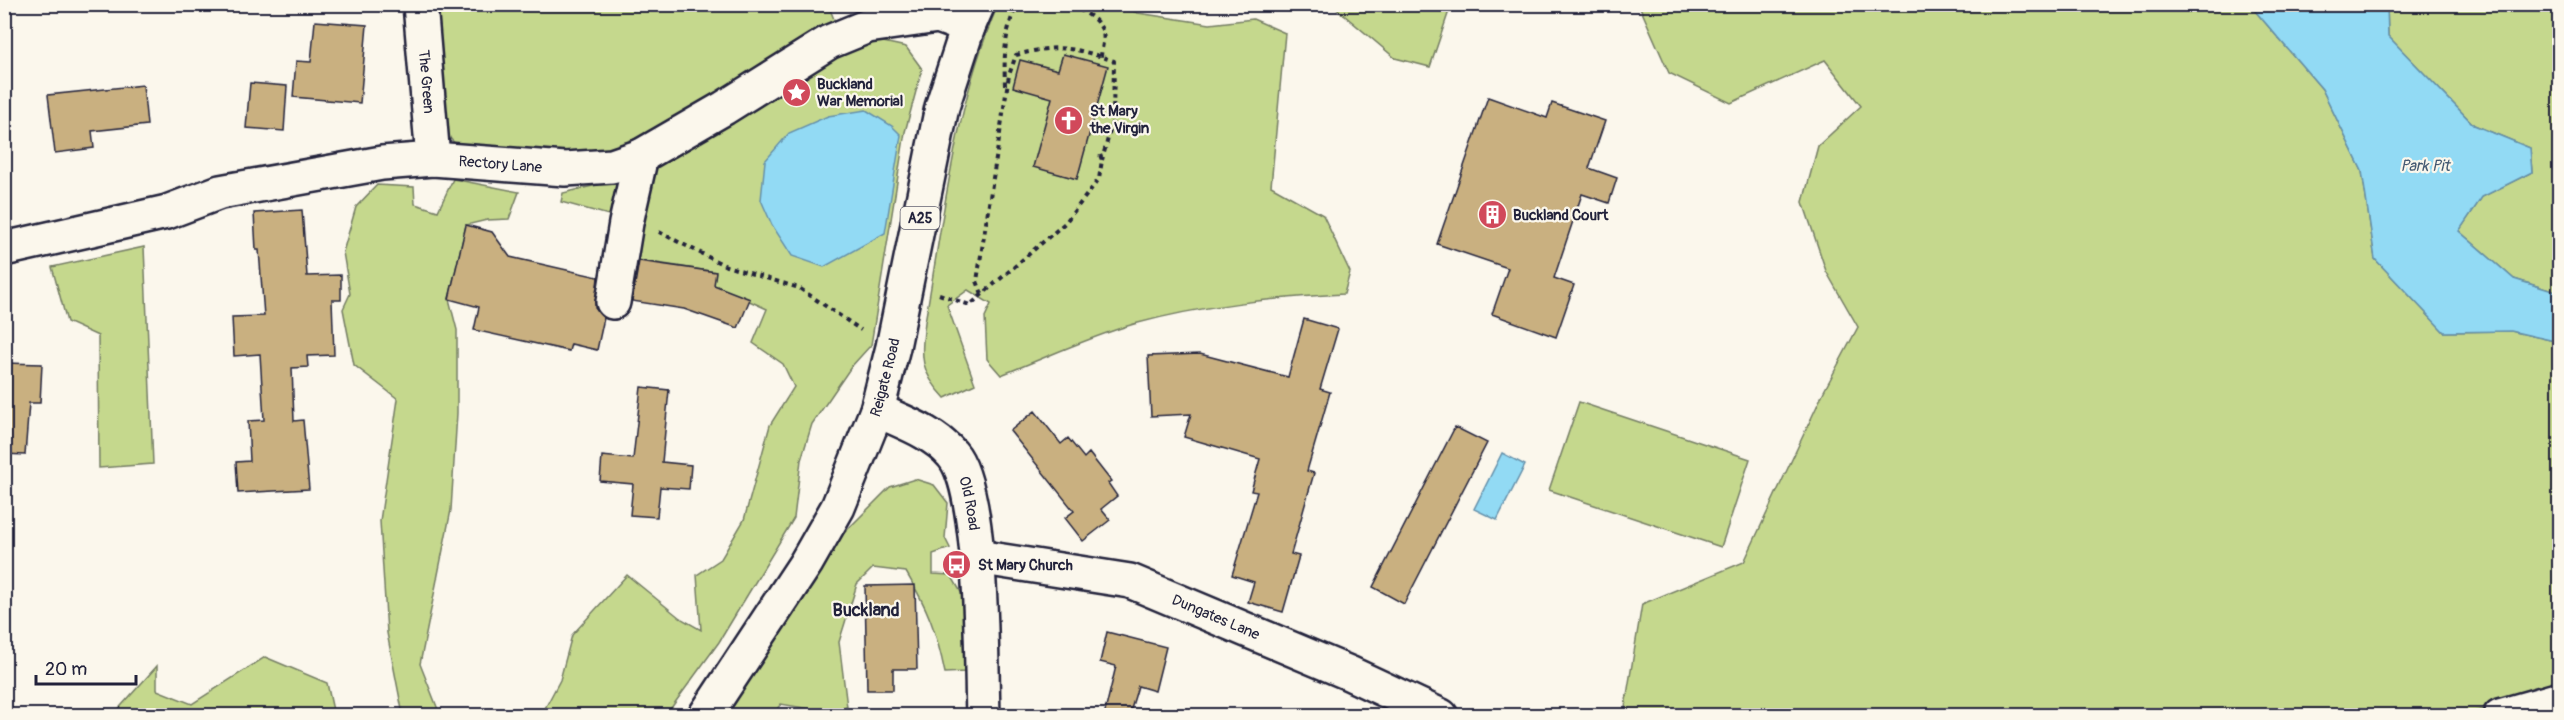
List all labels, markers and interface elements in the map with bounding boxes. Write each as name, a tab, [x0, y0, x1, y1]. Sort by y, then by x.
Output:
street label: The Green	[414, 49, 439, 114]
place label: Buckland War Memorial	[817, 75, 903, 111]
place icon: Buckland War Memorial	[780, 77, 812, 109]
place label: St Mary the Virgin	[1089, 102, 1150, 138]
church icon: St Mary the Virgin	[1053, 104, 1085, 136]
street label: Rectory Lane	[458, 151, 543, 177]
water label: Park Pit	[2400, 156, 2451, 176]
building icon: Buckland Court	[1476, 199, 1508, 231]
place label: Buckland Court	[1513, 206, 1609, 225]
road number: A25	[900, 207, 940, 229]
street label: Reigate Road	[866, 336, 904, 420]
street label: Old Road	[955, 474, 984, 532]
bus stop icon: St Mary Church	[941, 549, 973, 581]
place label: St Mary Church	[978, 556, 1073, 575]
street label: Dungates Lane	[1169, 590, 1263, 644]
district label: Buckland	[832, 599, 900, 622]
scale bar	[36, 648, 136, 686]
text: 20 m	[45, 658, 87, 681]

